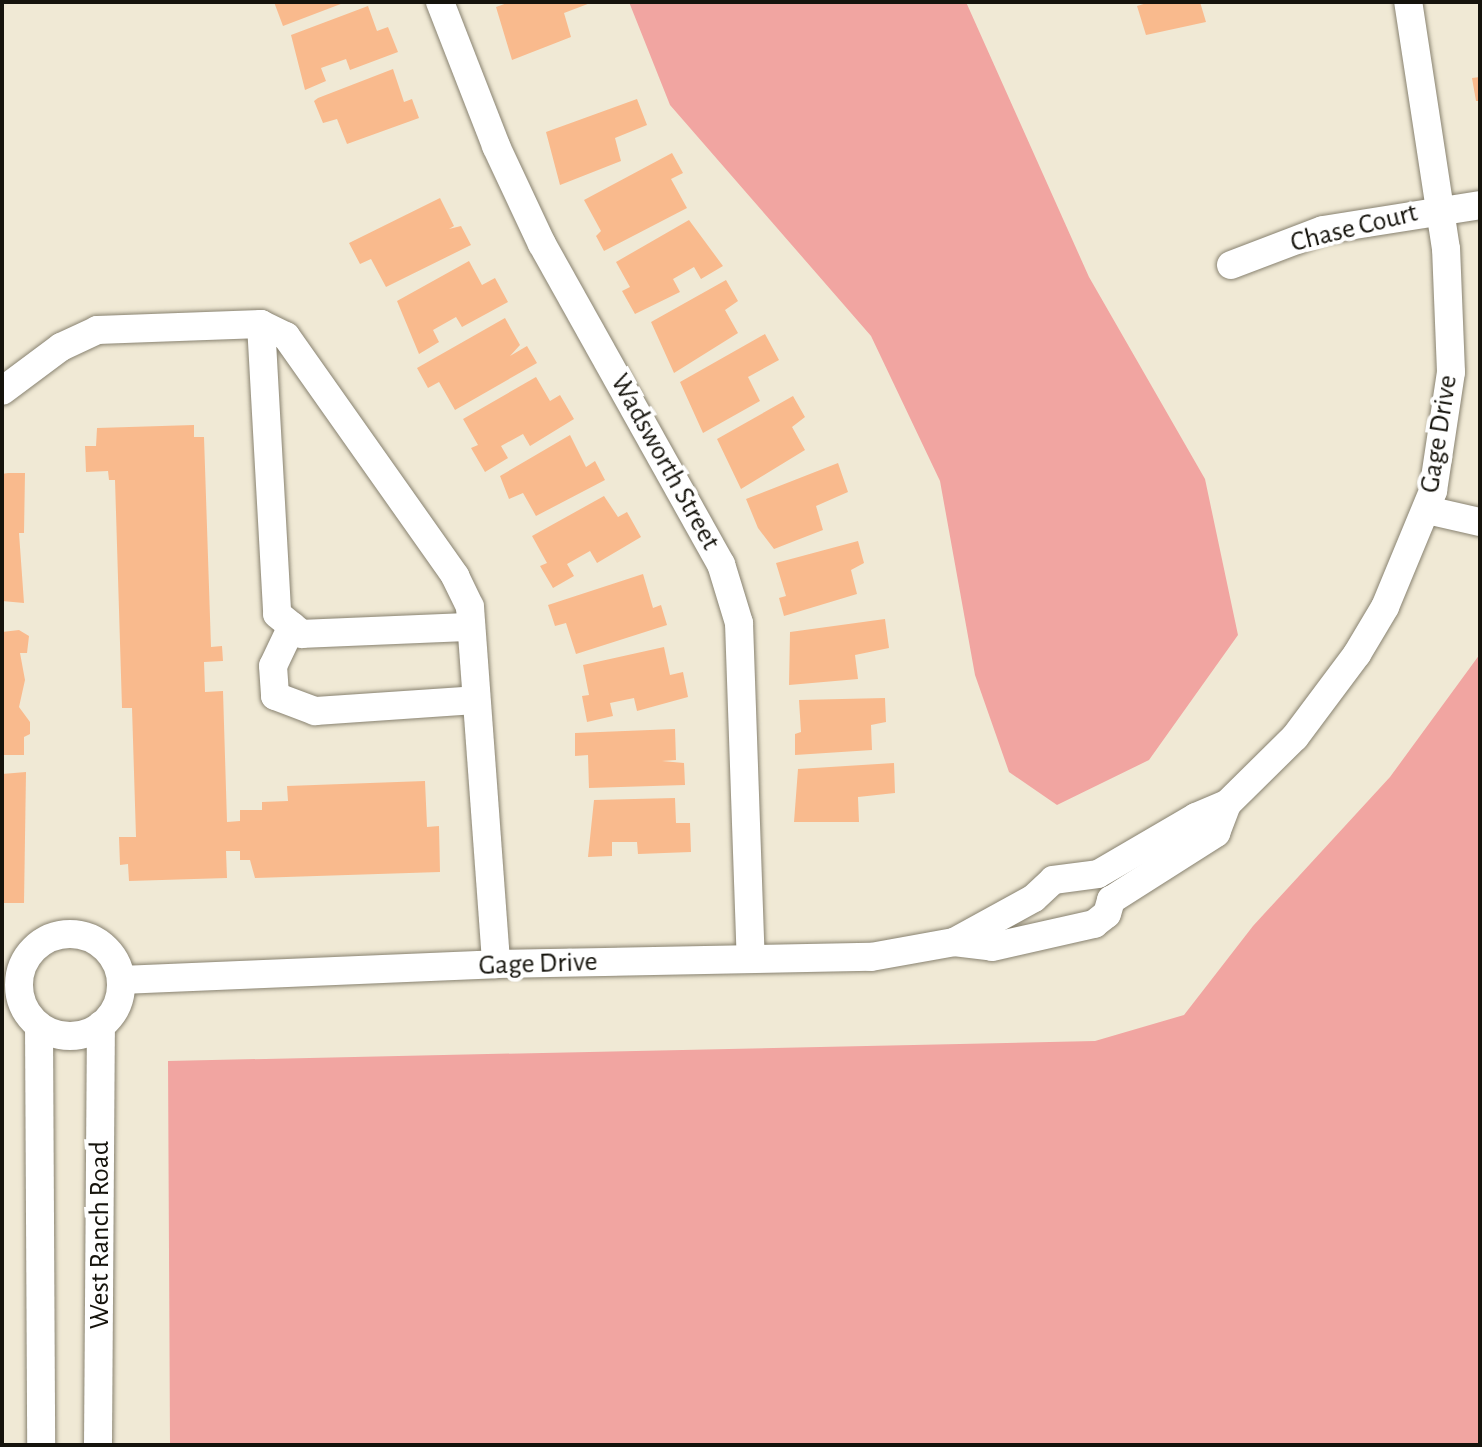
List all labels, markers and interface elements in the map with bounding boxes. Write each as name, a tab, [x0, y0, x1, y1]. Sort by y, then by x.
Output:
street label: Chase Court	[1287, 196, 1421, 260]
street label: Wadsworth Street	[603, 368, 727, 556]
street label: Gage Drive	[1413, 373, 1465, 495]
street label: Gage Drive	[478, 945, 598, 983]
street label: West Ranch Road	[83, 1141, 117, 1329]

